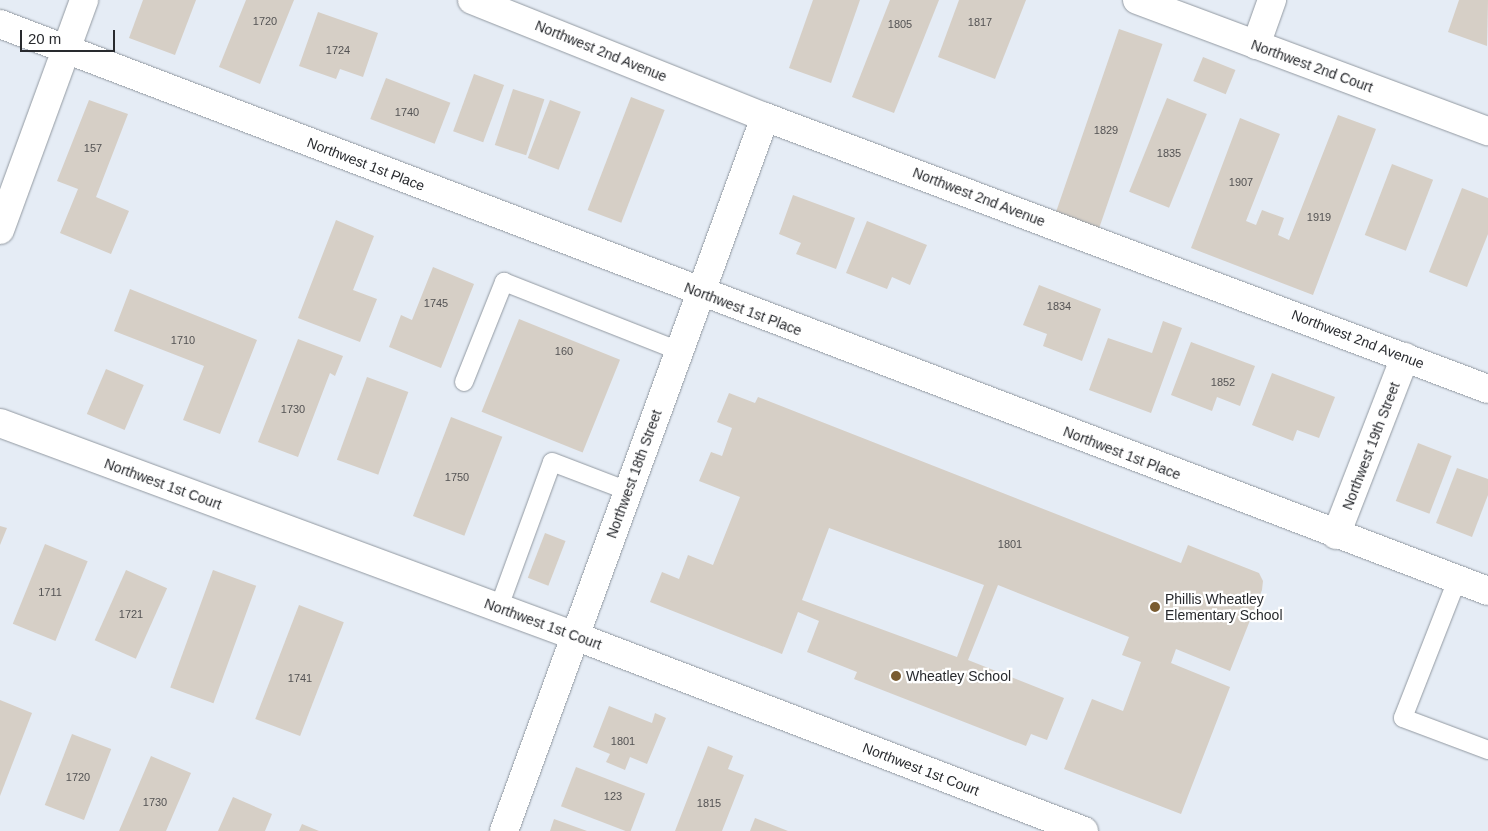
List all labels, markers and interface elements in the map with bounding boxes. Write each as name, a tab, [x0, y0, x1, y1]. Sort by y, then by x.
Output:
house number: 1720	[253, 14, 277, 28]
house number: 1817	[968, 15, 992, 29]
street label: Northwest 2nd Avenue	[532, 17, 670, 85]
house number: 1805	[888, 17, 912, 31]
scale bar	[22, 20, 118, 52]
text: 20 m	[28, 30, 61, 47]
street label: Northwest 2nd Court	[1249, 36, 1375, 96]
house number: 1724	[326, 43, 350, 57]
house number: 1740	[395, 105, 419, 119]
house number: 1829	[1094, 123, 1118, 137]
street label: Northwest 1st Place	[305, 134, 427, 194]
house number: 157	[84, 141, 102, 155]
house number: 1835	[1157, 146, 1181, 160]
street label: Northwest 2nd Avenue	[910, 164, 1048, 230]
house number: 1907	[1229, 175, 1253, 189]
house number: 1919	[1307, 210, 1331, 224]
street label: Northwest 1st Place	[682, 279, 804, 339]
house number: 1745	[424, 296, 448, 310]
house number: 1834	[1047, 299, 1071, 313]
street label: Northwest 2nd Avenue	[1289, 306, 1427, 372]
house number: 1710	[171, 333, 195, 347]
house number: 160	[555, 344, 573, 358]
house number: 1852	[1211, 375, 1235, 389]
street label: Northwest 19th Street	[1339, 380, 1403, 512]
house number: 1730	[281, 402, 305, 416]
street label: Northwest 18th Street	[603, 408, 665, 540]
street label: Northwest 1st Place	[1061, 423, 1183, 483]
street label: Northwest 1st Court	[102, 455, 224, 513]
house number: 1750	[445, 470, 469, 484]
house number: 1801	[998, 537, 1022, 551]
house number: 1711	[38, 585, 62, 599]
place label: Phillis Wheatley Elementary School	[1165, 591, 1283, 624]
street label: Northwest 1st Court	[482, 595, 604, 653]
marker: Phillis Wheatley Elementary School	[1149, 601, 1161, 613]
house number: 1721	[119, 607, 143, 621]
place label: Wheatley School	[906, 668, 1011, 684]
marker: Wheatley School	[890, 670, 902, 682]
house number: 1741	[288, 671, 312, 685]
house number: 1801	[611, 734, 635, 748]
street label: Northwest 1st Court	[860, 739, 982, 799]
house number: 1720	[66, 770, 90, 784]
house number: 123	[604, 789, 622, 803]
house number: 1730	[143, 795, 167, 809]
house number: 1815	[697, 796, 721, 810]

